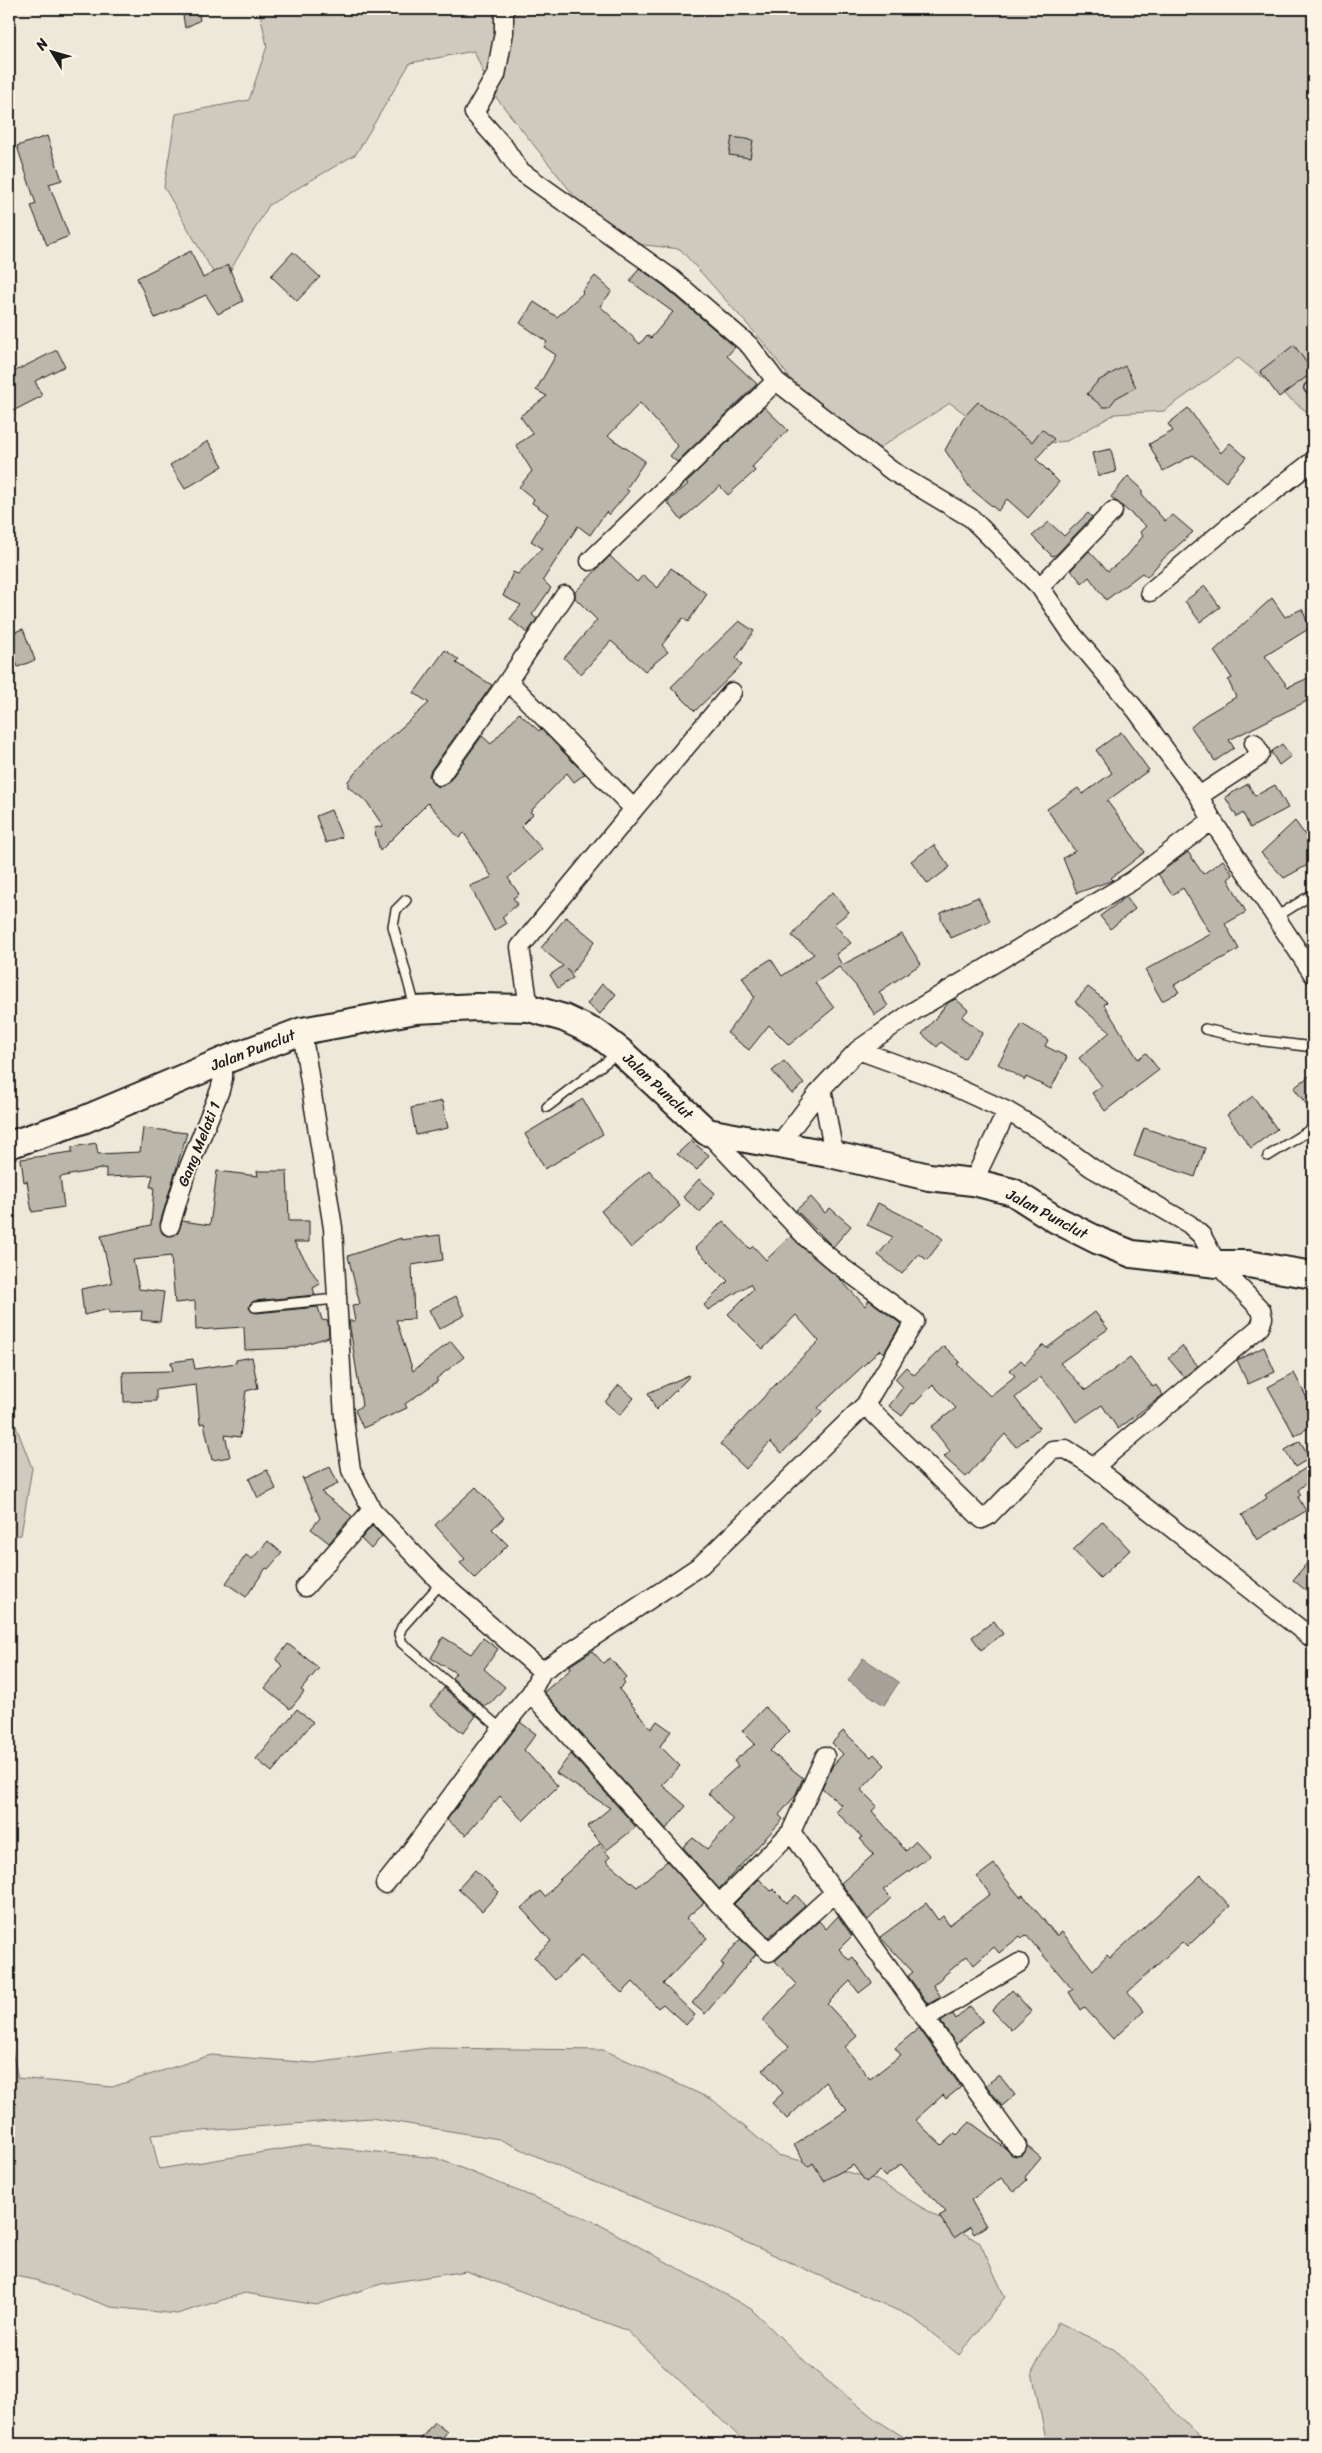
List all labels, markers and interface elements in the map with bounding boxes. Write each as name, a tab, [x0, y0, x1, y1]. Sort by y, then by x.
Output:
north arrow	[28, 28, 78, 78]
text: N	[29, 33, 55, 57]
street label: Jalan Punclut	[206, 1022, 300, 1078]
street label: Jalan Punclut	[616, 1045, 700, 1127]
street label: Gang Melati 1	[170, 1097, 228, 1191]
street label: Jalan Punclut	[1001, 1181, 1093, 1247]

